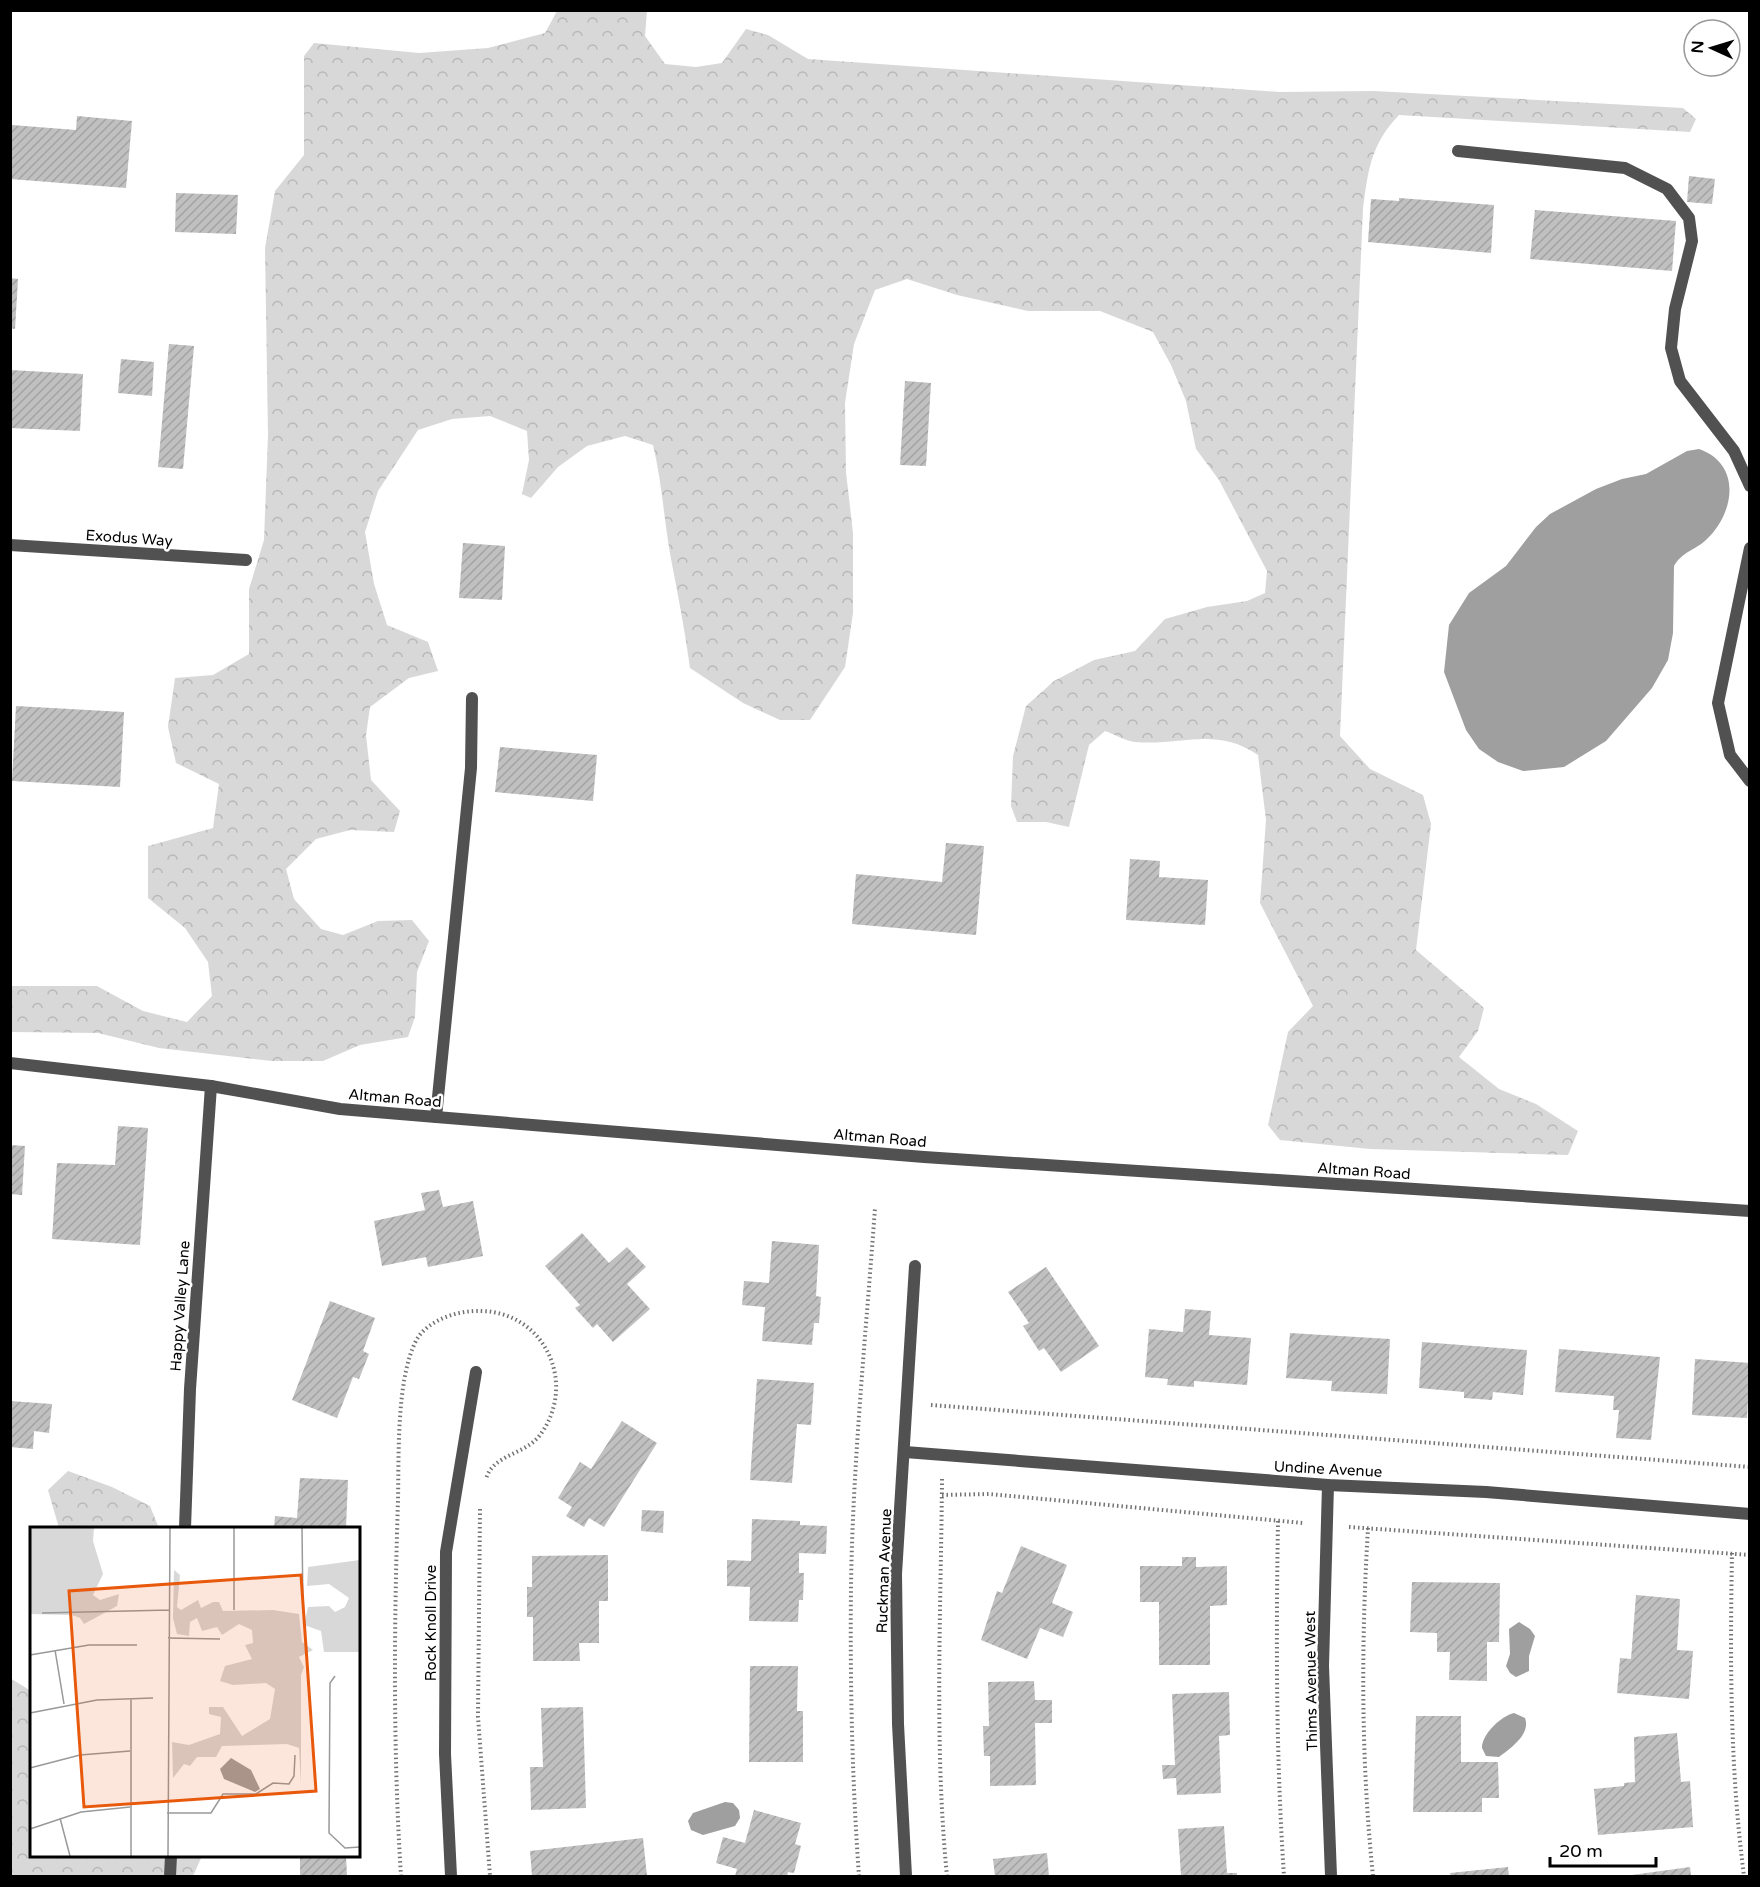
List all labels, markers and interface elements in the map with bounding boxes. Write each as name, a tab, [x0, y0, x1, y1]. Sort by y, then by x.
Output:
north arrow	[1682, 18, 1742, 78]
text: N	[1688, 40, 1708, 54]
street label: Exodus Way	[85, 526, 173, 550]
street label: Altman Road	[348, 1085, 442, 1111]
street label: Altman Road	[833, 1125, 927, 1151]
street label: Altman Road	[1317, 1159, 1411, 1183]
street label: Happy Valley Lane	[166, 1240, 194, 1372]
street label: Undine Avenue	[1273, 1457, 1383, 1481]
street label: Ruckman Avenue	[873, 1508, 895, 1634]
inset map	[30, 1527, 360, 1857]
street label: Rock Knoll Drive	[422, 1565, 440, 1681]
street label: Thims Avenue West	[1301, 1610, 1321, 1751]
scale bar	[1550, 1830, 1656, 1868]
text: 20 m	[1559, 1840, 1603, 1862]

